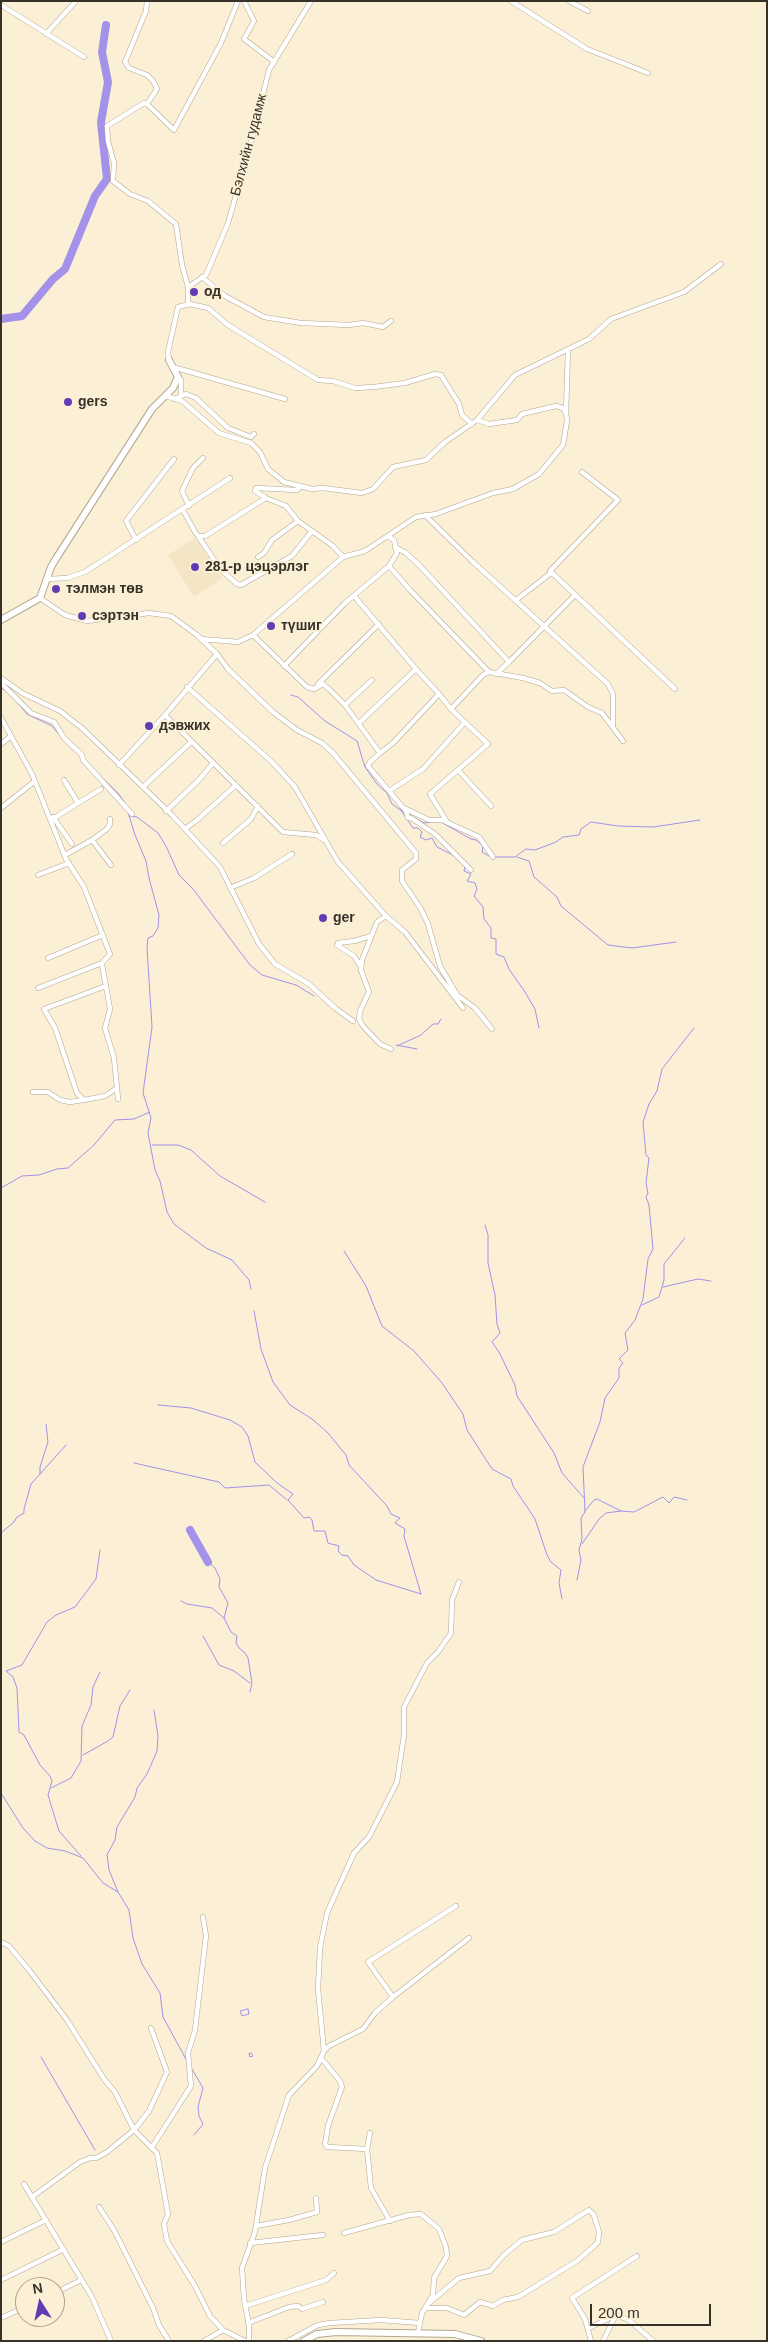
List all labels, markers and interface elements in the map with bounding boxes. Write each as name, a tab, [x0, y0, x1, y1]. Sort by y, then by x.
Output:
street label: Бэлхийн гудамж	[227, 92, 271, 198]
place label: од	[204, 284, 221, 300]
marker: од	[188, 286, 200, 298]
place label: gers	[78, 394, 108, 410]
marker: gers	[62, 396, 74, 408]
place label: 281-р цэцэрлэг	[205, 559, 309, 575]
marker: 281-р цэцэрлэг	[189, 561, 201, 573]
place label: тэлмэн төв	[66, 581, 143, 597]
marker: тэлмэн төв	[50, 583, 62, 595]
place label: сэртэн	[92, 608, 139, 624]
marker: сэртэн	[76, 610, 88, 622]
place label: түшиг	[281, 618, 322, 634]
marker: түшиг	[265, 620, 277, 632]
place label: дэвжих	[159, 718, 210, 734]
marker: дэвжих	[143, 720, 155, 732]
place label: ger	[333, 910, 355, 926]
marker: ger	[317, 912, 329, 924]
north arrow	[15, 2277, 65, 2327]
text: N	[31, 2279, 44, 2297]
scale bar	[593, 2294, 714, 2326]
text: 200 m	[598, 2304, 640, 2321]

